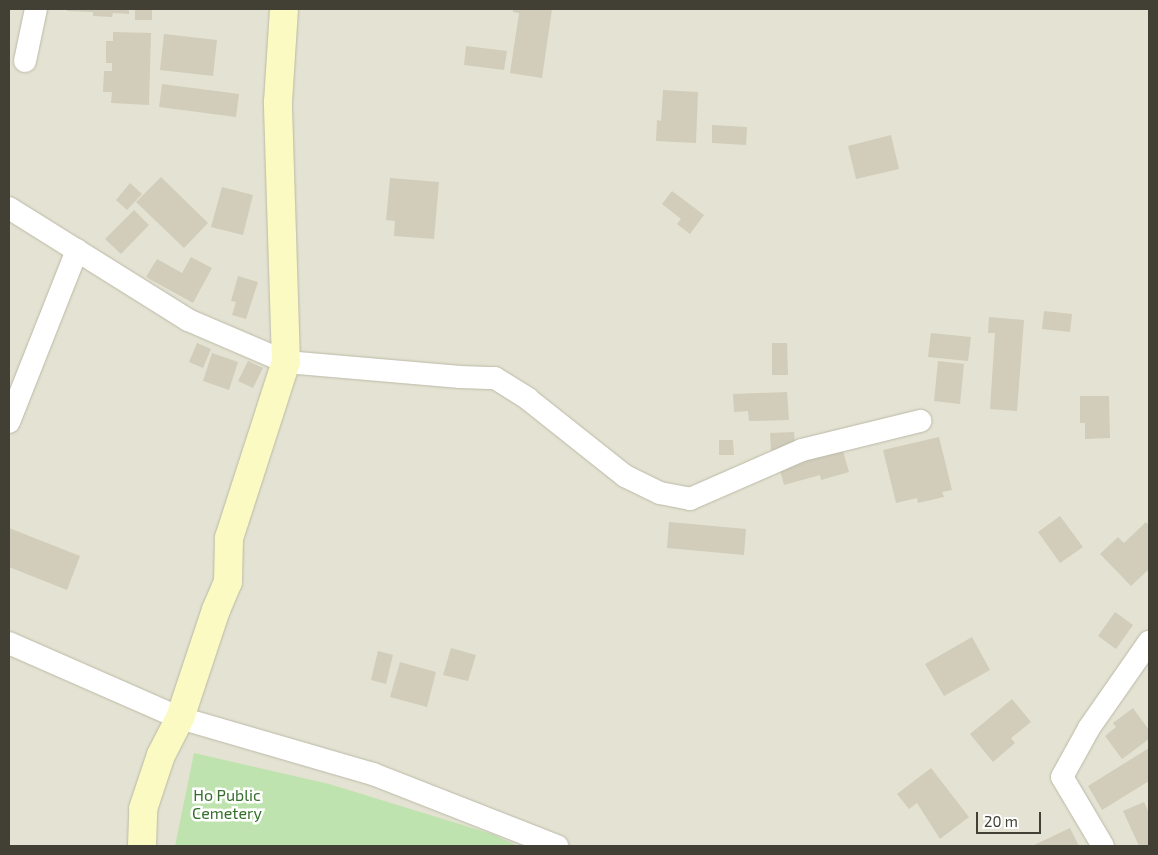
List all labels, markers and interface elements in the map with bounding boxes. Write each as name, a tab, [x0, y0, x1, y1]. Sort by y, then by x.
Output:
park label: Ho Public Cemetery	[192, 785, 262, 823]
scale bar	[978, 802, 1043, 834]
text: 20 m	[984, 812, 1018, 830]

